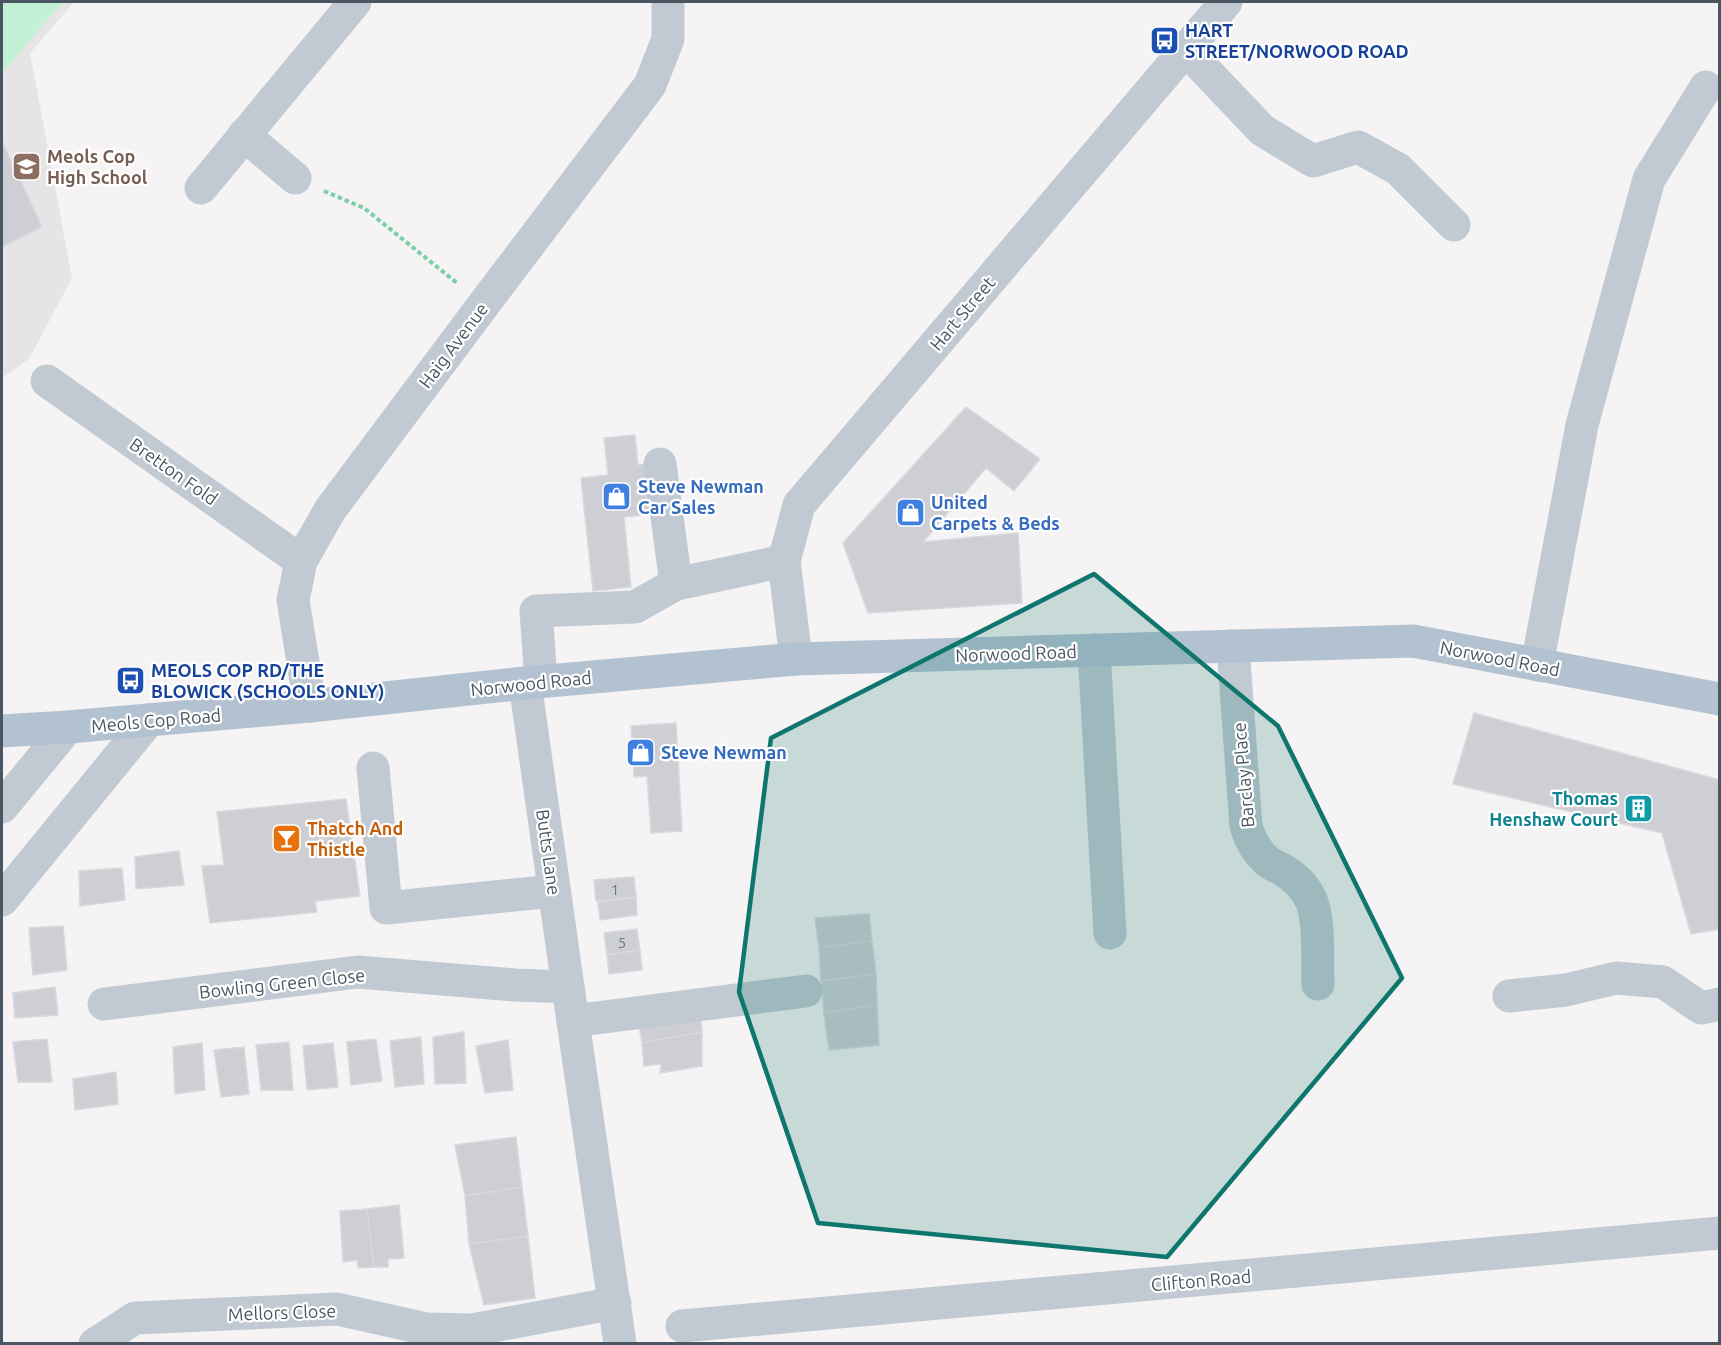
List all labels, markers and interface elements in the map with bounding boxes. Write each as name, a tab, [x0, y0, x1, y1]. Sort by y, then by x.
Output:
place label: HART STREET/NORWOOD ROAD	[1185, 20, 1409, 61]
bus stop icon: HART STREET/NORWOOD ROAD	[1148, 24, 1180, 56]
place label: Meols Cop High School	[47, 146, 148, 187]
school or university icon: Meols Cop High School	[10, 150, 42, 182]
street label: Hart Street	[925, 272, 999, 354]
street label: Haig Avenue	[415, 299, 491, 391]
street label: Bretton Fold	[126, 433, 222, 509]
place label: Steve Newman Car Sales	[638, 476, 764, 517]
shop icon: Steve Newman Car Sales	[601, 480, 633, 512]
place label: United Carpets & Beds	[931, 492, 1060, 533]
shop icon: United Carpets & Beds	[894, 496, 926, 528]
street label: Norwood Road	[1438, 637, 1562, 679]
street label: Norwood Road	[955, 641, 1077, 665]
place label: MEOLS COP RD/THE BLOWICK (SCHOOLS ONLY)	[151, 660, 385, 702]
bus stop icon: MEOLS COP RD/THE BLOWICK (SCHOOLS ONLY)	[114, 664, 146, 696]
street label: Norwood Road	[469, 667, 593, 699]
street label: Meols Cop Road	[90, 704, 222, 736]
street label: Barclay Place	[1228, 721, 1258, 829]
shop icon: Steve Newman	[624, 736, 656, 768]
place label: Steve Newman	[661, 742, 787, 762]
place label: Thomas Henshaw Court	[1489, 788, 1618, 829]
building icon: Thomas Henshaw Court	[1623, 792, 1655, 824]
street label: Butts Lane	[533, 808, 565, 896]
place label: Thatch And Thistle	[307, 818, 403, 859]
bar icon: Thatch And Thistle	[270, 822, 302, 854]
house number: 1	[611, 881, 619, 898]
house number: 5	[618, 934, 626, 951]
street label: Bowling Green Close	[198, 964, 366, 1002]
street label: Clifton Road	[1150, 1266, 1252, 1294]
street label: Mellors Close	[228, 1300, 336, 1324]

